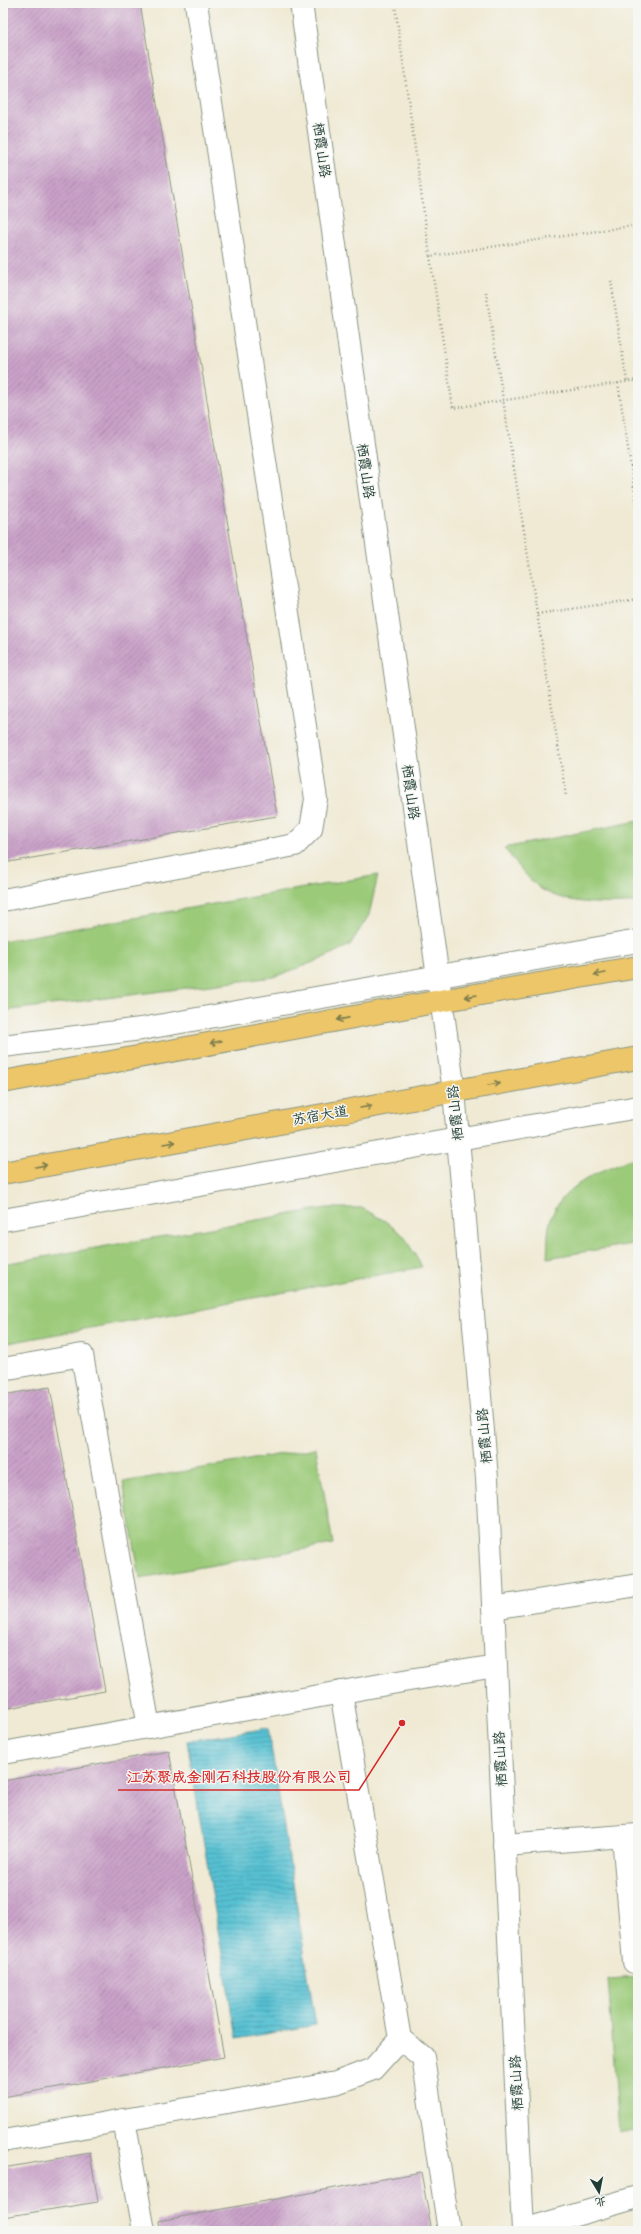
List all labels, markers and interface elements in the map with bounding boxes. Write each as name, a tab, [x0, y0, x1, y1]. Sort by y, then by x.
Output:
street label: 栖霞山路	[306, 121, 334, 179]
street label: 栖霞山路	[350, 442, 378, 500]
street label: 栖霞山路	[395, 763, 423, 821]
one-way arrow	[593, 970, 606, 978]
one-way arrow	[465, 992, 478, 1000]
one-way arrow	[337, 1015, 350, 1023]
one-way arrow	[210, 1039, 223, 1047]
one-way arrow	[487, 1079, 500, 1087]
street label: 栖霞山路	[444, 1084, 470, 1142]
street label: 苏宿大道	[291, 1102, 350, 1132]
one-way arrow	[359, 1102, 372, 1110]
one-way arrow	[162, 1139, 175, 1147]
one-way arrow	[34, 1162, 47, 1170]
street label: 栖霞山路	[474, 1407, 498, 1465]
street label: 栖霞山路	[491, 1730, 513, 1787]
callout: 江苏聚成金刚石科技股份有限公司	[118, 1763, 359, 1790]
text: 江苏聚成金刚石科技股份有限公司	[126, 1768, 352, 1790]
street label: 栖霞山路	[507, 2054, 529, 2111]
north arrow	[579, 2172, 619, 2212]
text: 北	[594, 2191, 607, 2209]

